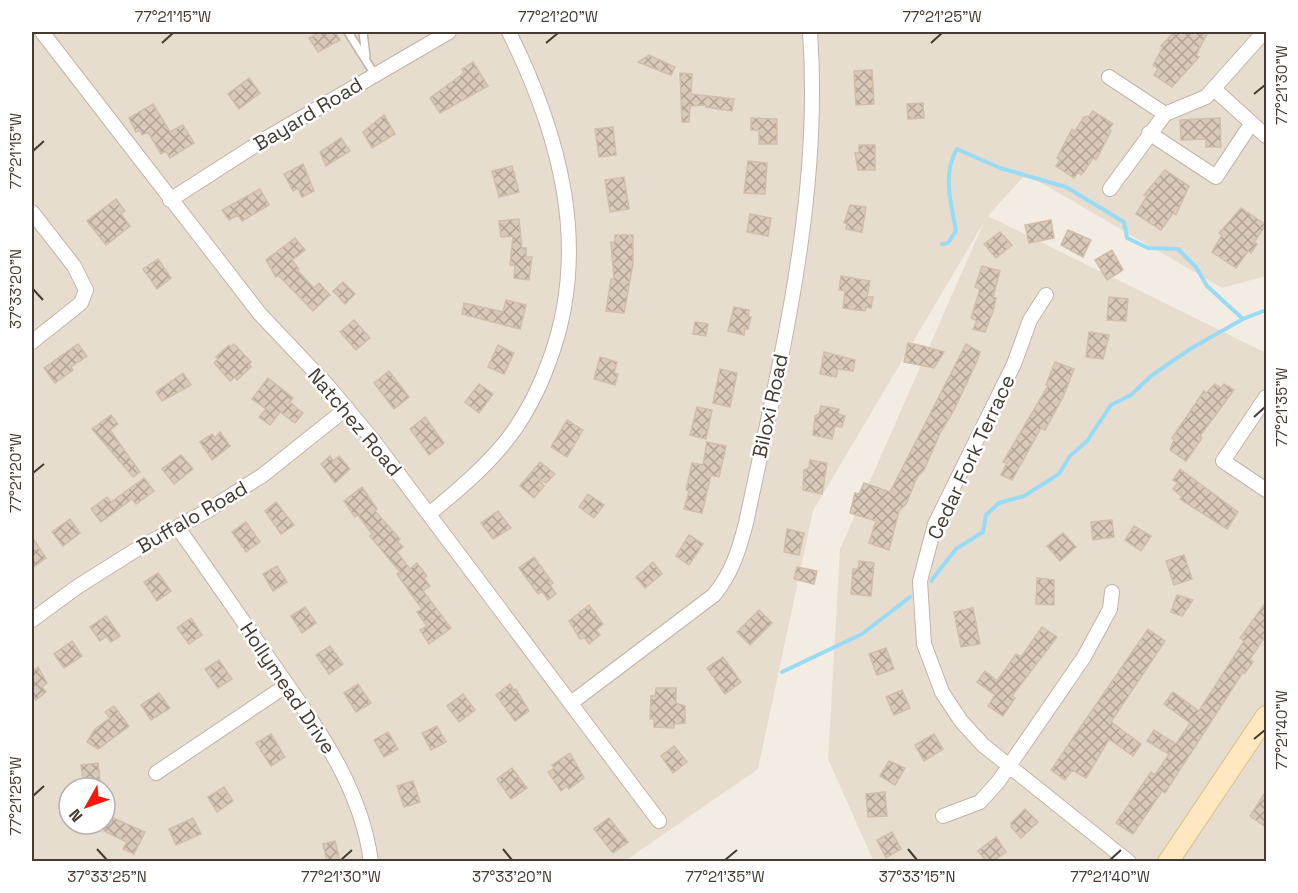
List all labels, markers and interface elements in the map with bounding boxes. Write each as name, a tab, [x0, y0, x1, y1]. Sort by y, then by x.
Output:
text: 77°21'15"W	[135, 7, 211, 26]
text: 77°21'20"W	[518, 7, 598, 26]
text: 77°21'25"W	[902, 7, 982, 26]
text: 77°21'30"W	[1272, 45, 1291, 125]
street label: Bayard Road	[249, 71, 367, 157]
text: 77°21'15"W	[6, 113, 25, 189]
text: 37°33'20"N	[6, 249, 25, 329]
street label: Biloxi Road	[746, 352, 794, 460]
street label: Natchez Road	[302, 363, 408, 481]
text: 77°21'35"W	[1272, 367, 1291, 447]
street label: Cedar Fork Terrace	[921, 370, 1021, 544]
text: 77°21'20"W	[6, 433, 25, 513]
street label: Buffalo Road	[132, 475, 252, 559]
street label: Hollymead Drive	[234, 617, 342, 759]
text: 77°21'40"W	[1272, 690, 1291, 770]
text: 77°21'25"W	[6, 756, 25, 836]
north arrow	[57, 776, 117, 836]
text: N	[64, 804, 87, 826]
text: 37°33'25"N	[67, 867, 147, 886]
text: 77°21'30"W	[301, 867, 381, 886]
text: 37°33'20"N	[472, 867, 552, 886]
text: 77°21'35"W	[685, 867, 765, 886]
text: 37°33'15"N	[879, 867, 955, 886]
text: 77°21'40"W	[1070, 867, 1150, 886]

